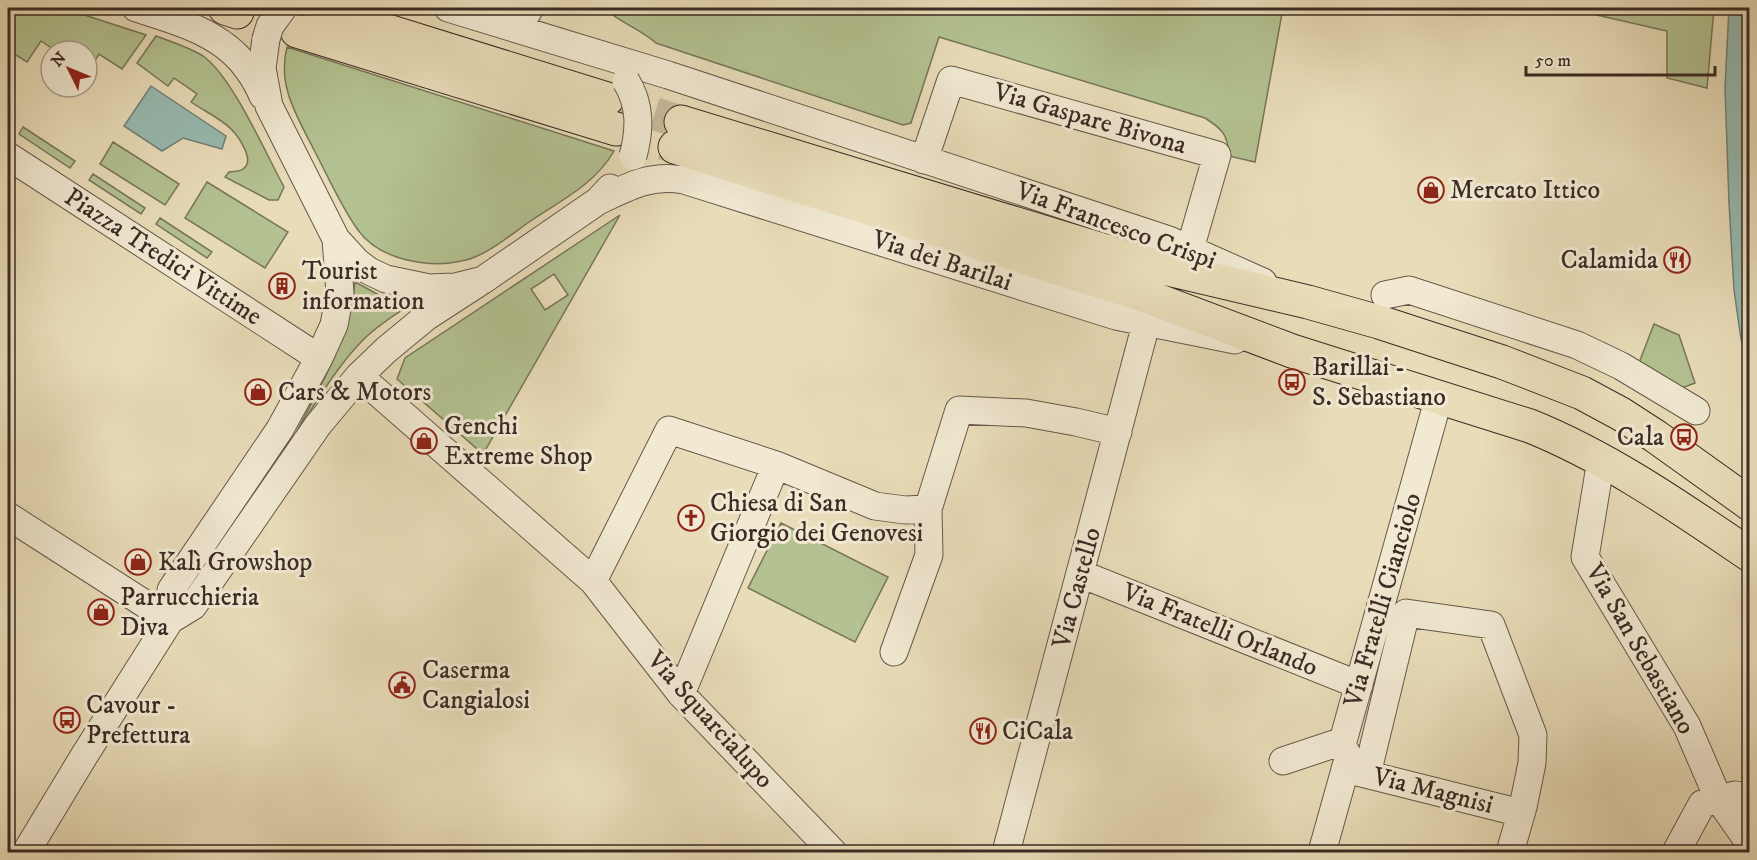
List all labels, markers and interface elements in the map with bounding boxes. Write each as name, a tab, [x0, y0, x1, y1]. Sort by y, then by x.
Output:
north arrow	[39, 39, 99, 99]
scale bar	[1526, 39, 1715, 77]
text: N	[47, 48, 71, 71]
text: 50 m	[1535, 50, 1571, 72]
street label: Via Gaspare Bivona	[989, 75, 1190, 162]
street label: Via Francesco Crispi	[1011, 174, 1221, 278]
place label: Mercato Ittico	[1450, 174, 1600, 207]
shop icon: Mercato Ittico	[1416, 175, 1446, 205]
street label: Piazza Tredici Vittime	[58, 181, 268, 333]
street label: Via dei Barilai	[867, 223, 1016, 299]
place label: Calamida	[1561, 244, 1658, 277]
restaurant icon: Calamida	[1662, 245, 1692, 275]
place label: Tourist information	[302, 255, 425, 318]
building icon: Tourist information	[267, 271, 297, 301]
place label: Barillai - S. Sebastiano	[1312, 351, 1446, 414]
bus stop icon: Barillai - S. Sebastiano	[1277, 367, 1307, 397]
place label: Cars & Motors	[278, 376, 431, 409]
shop icon: Cars & Motors	[243, 377, 273, 407]
place label: Genchi Extreme Shop	[444, 410, 593, 473]
place label: Cala	[1617, 421, 1664, 454]
bus stop icon: Cala	[1669, 422, 1699, 452]
shop icon: Genchi Extreme Shop	[409, 426, 439, 456]
place label: Chiesa di San Giorgio dei Genovesi	[710, 487, 923, 550]
street label: Via Fratelli Cianciolo	[1336, 489, 1429, 712]
church icon: Chiesa di San Giorgio dei Genovesi	[676, 503, 706, 533]
street label: Via Castello	[1045, 524, 1109, 653]
place label: Kalì Growshop	[158, 546, 312, 579]
shop icon: Kalì Growshop	[123, 547, 153, 577]
street label: Via San Sebastiano	[1577, 557, 1702, 740]
street label: Via Fratelli Orlando	[1117, 575, 1323, 684]
place label: Parrucchieria Diva	[120, 581, 259, 644]
shop icon: Parrucchieria Diva	[86, 597, 116, 627]
street label: Via Squarcialupo	[639, 643, 781, 796]
place label: Caserma Cangialosi	[422, 654, 530, 717]
public building icon: Caserma Cangialosi	[387, 670, 417, 700]
place label: Cavour - Prefettura	[86, 689, 190, 752]
bus stop icon: Cavour - Prefettura	[52, 705, 82, 735]
place label: CiCala	[1002, 715, 1073, 748]
restaurant icon: CiCala	[968, 716, 998, 746]
street label: Via Magnisi	[1368, 760, 1497, 822]

